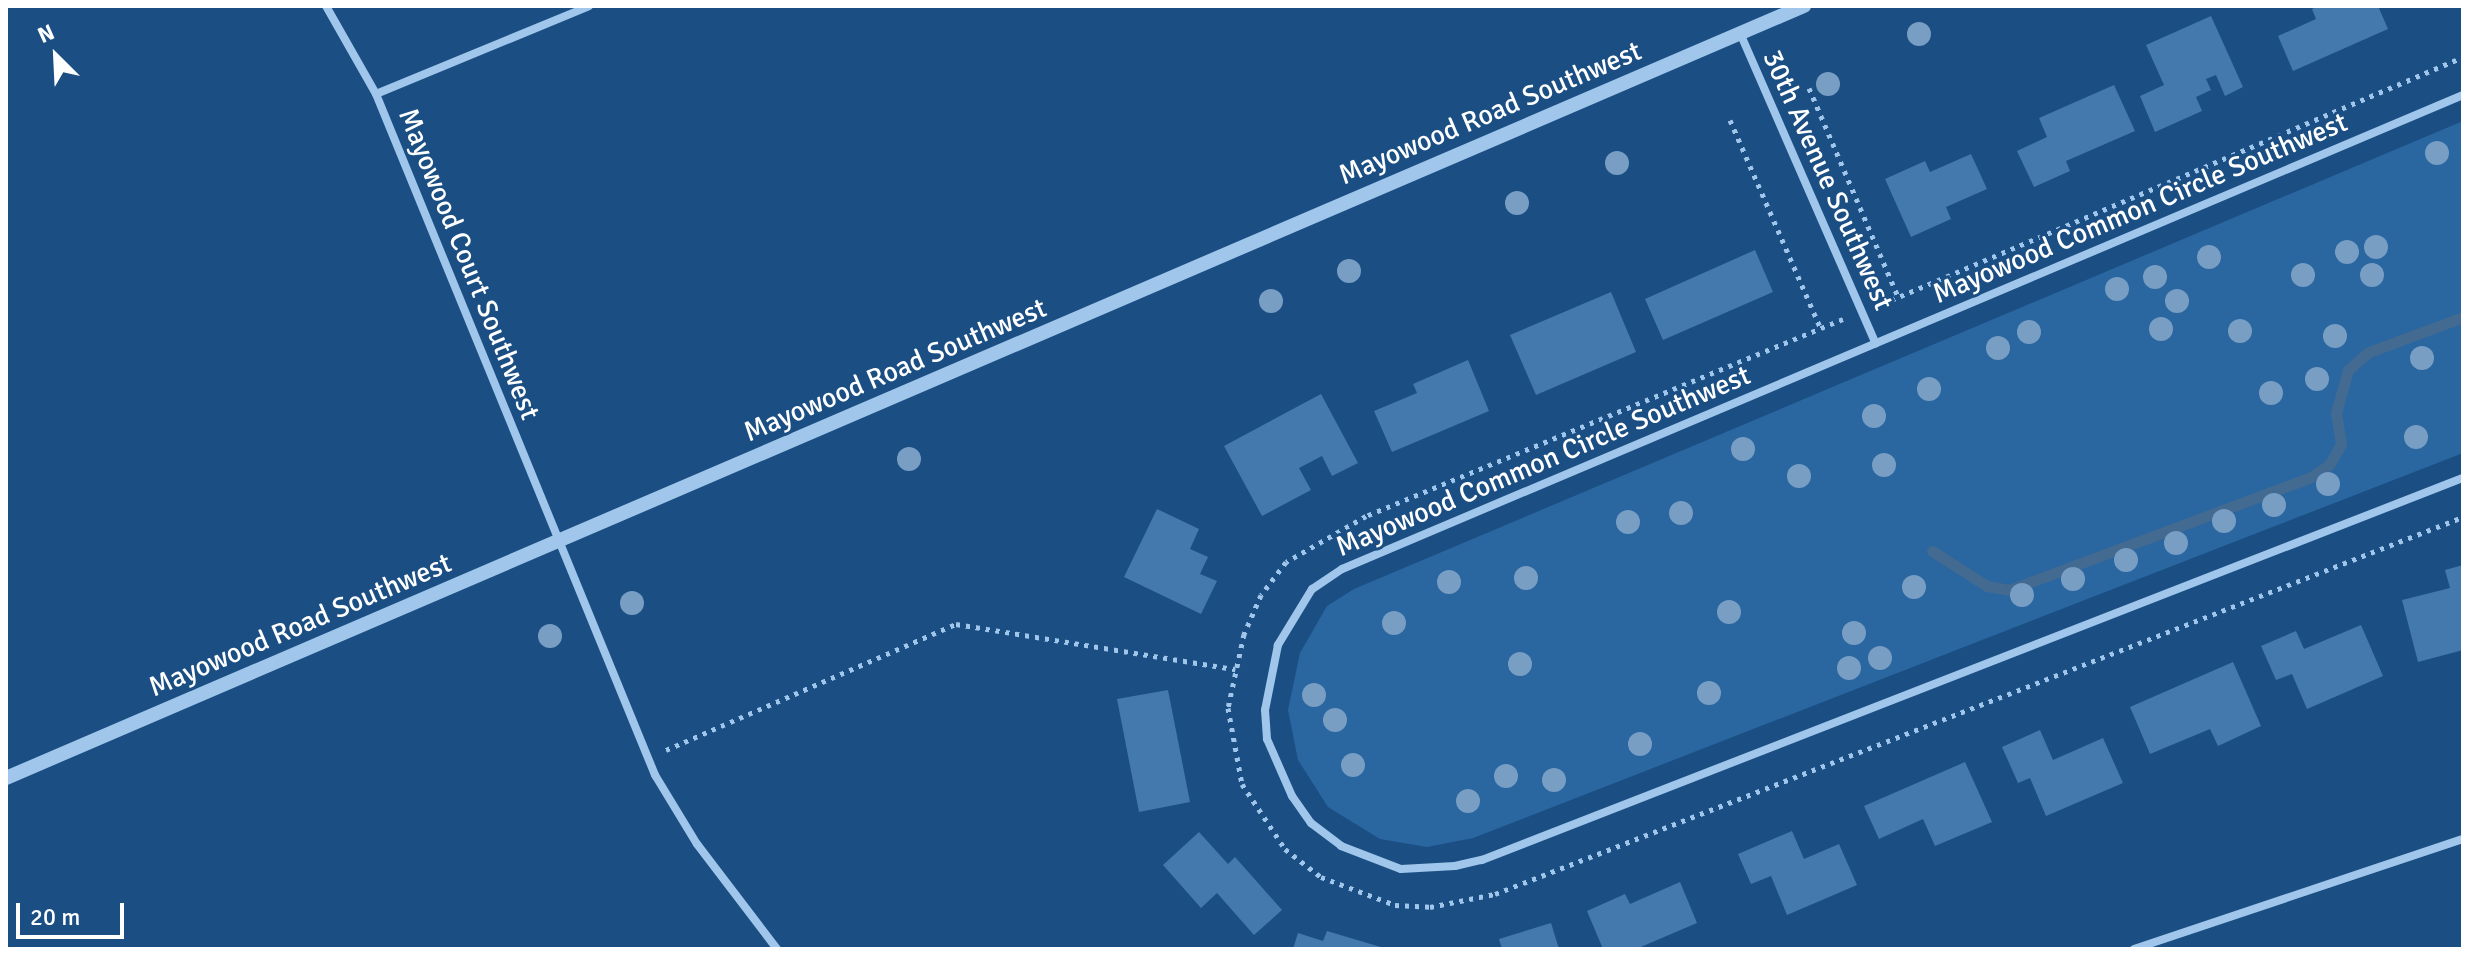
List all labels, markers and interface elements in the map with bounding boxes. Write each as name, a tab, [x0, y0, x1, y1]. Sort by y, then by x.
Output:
north arrow	[16, 16, 96, 96]
text: N	[34, 18, 59, 49]
street label: Mayowood Road Southwest	[1334, 34, 1646, 192]
street label: 30th Avenue Southwest	[1755, 45, 1901, 315]
street label: Mayowood Court Southwest	[391, 103, 547, 425]
street label: Mayowood Common Circle Southwest	[1928, 105, 2352, 311]
street label: Mayowood Road Southwest	[739, 291, 1051, 449]
street label: Mayowood Common Circle Southwest	[1331, 358, 1755, 564]
street label: Mayowood Road Southwest	[144, 546, 456, 704]
scale bar	[20, 887, 128, 937]
text: 20 m	[30, 902, 80, 932]

